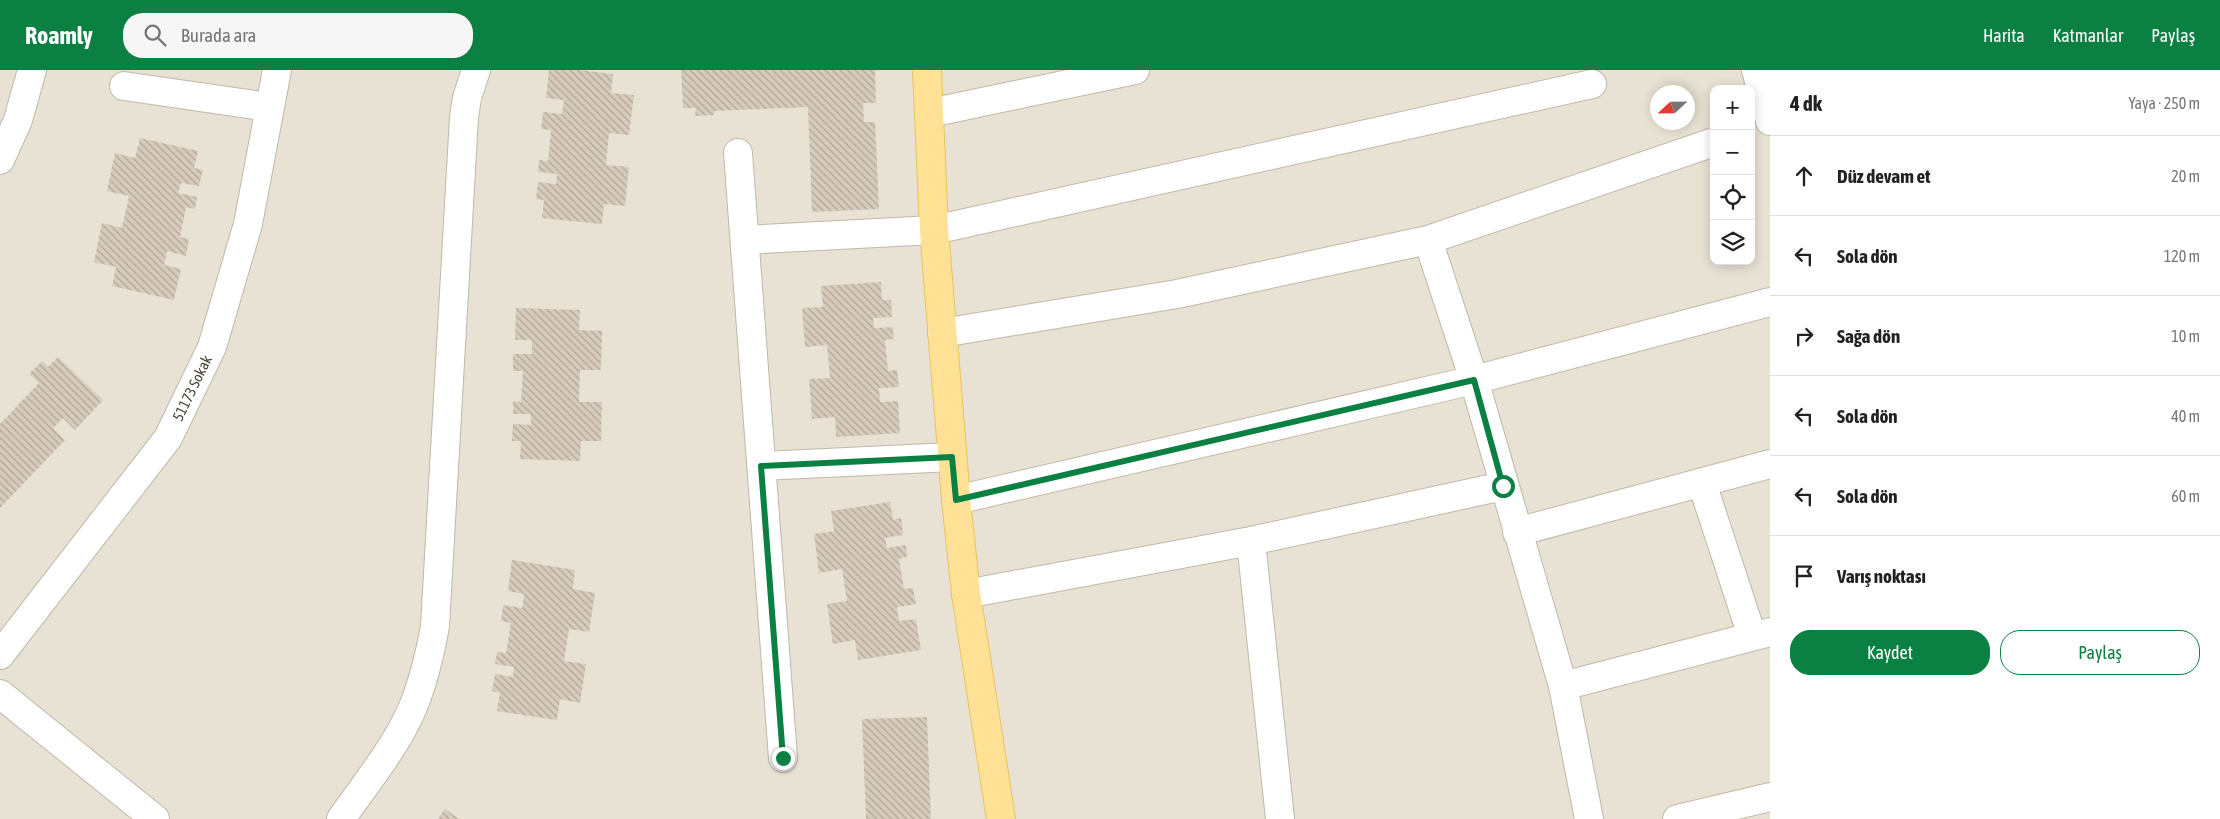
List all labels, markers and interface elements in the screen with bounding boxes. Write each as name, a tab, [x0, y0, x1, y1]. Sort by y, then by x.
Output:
search box	[123, 13, 473, 58]
icon: search	[141, 21, 169, 49]
text: Roamly	[25, 22, 93, 49]
text: Burada ara	[181, 24, 256, 46]
text: Harita	[1983, 25, 2025, 46]
text: Katmanlar	[2053, 25, 2123, 46]
text: Paylaş	[2151, 25, 2195, 46]
north arrow	[1650, 85, 1695, 130]
map controls	[1710, 85, 1755, 265]
button: +	[1710, 85, 1755, 130]
text: 4 dk	[1790, 91, 1822, 115]
text: Yaya · 250 m	[2128, 94, 2200, 112]
button: −	[1710, 130, 1755, 175]
icon: ahead	[1790, 162, 1818, 190]
text: Düz devam et	[1837, 165, 1931, 187]
text: 20 m	[2171, 167, 2200, 185]
button: locate	[1710, 175, 1755, 220]
button: layers	[1710, 220, 1755, 265]
icon: left	[1790, 242, 1818, 270]
text: Sola dön	[1837, 245, 1898, 267]
text: 120 m	[2164, 247, 2200, 265]
icon: right	[1790, 322, 1818, 350]
text: Sağa dön	[1837, 325, 1900, 347]
text: 10 m	[2171, 327, 2200, 345]
street label: 51173 Sokak	[169, 352, 215, 424]
icon: left	[1790, 402, 1818, 430]
text: Sola dön	[1837, 405, 1898, 427]
text: 40 m	[2171, 407, 2200, 425]
route start	[1492, 475, 1515, 498]
icon: left	[1790, 482, 1818, 510]
text: Sola dön	[1837, 485, 1898, 507]
text: 60 m	[2171, 487, 2200, 505]
icon: arrive	[1790, 562, 1818, 590]
text: Varış noktası	[1837, 565, 1926, 587]
button: Kaydet	[1790, 630, 1990, 675]
button: Paylaş	[2000, 630, 2200, 675]
route end	[772, 747, 795, 770]

